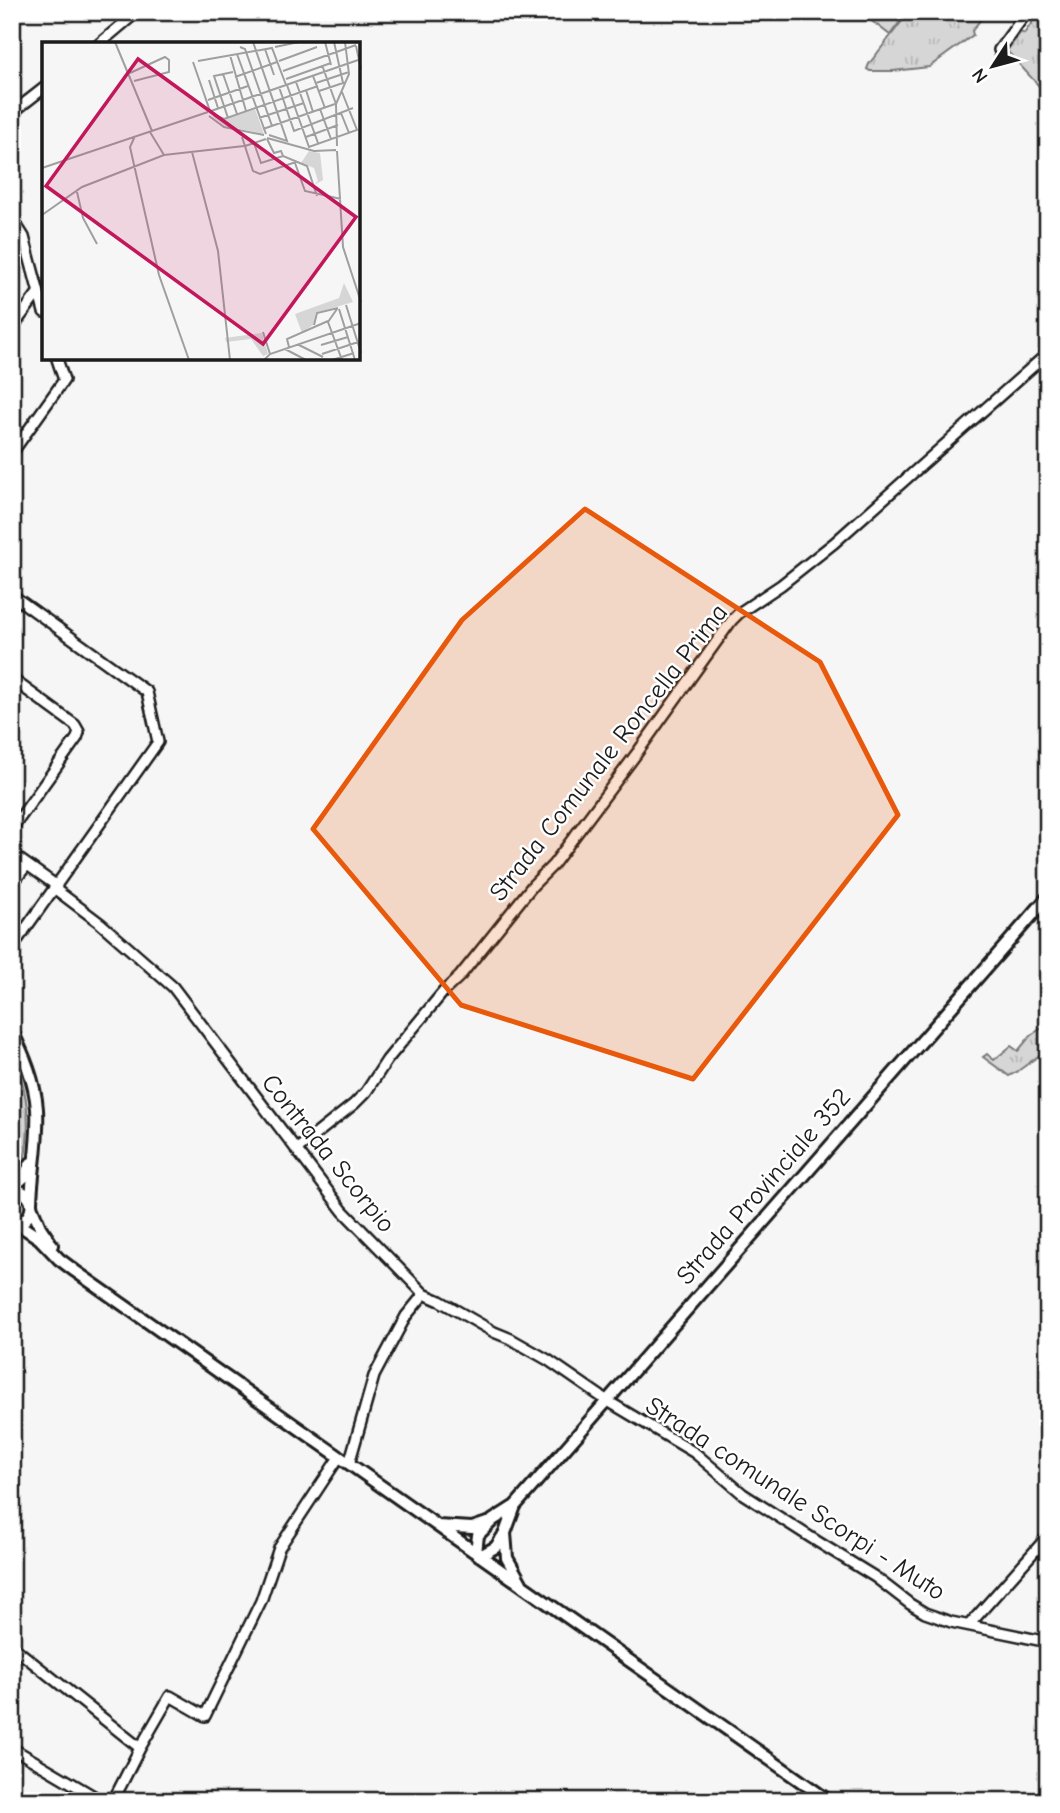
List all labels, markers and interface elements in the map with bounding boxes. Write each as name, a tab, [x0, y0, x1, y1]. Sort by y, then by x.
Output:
north arrow	[958, 32, 1028, 102]
inset map	[42, 42, 360, 360]
text: N	[968, 64, 993, 87]
street label: Strada Comunale Roncella Prima	[483, 598, 734, 907]
street label: Contrada Scorpio	[255, 1068, 401, 1239]
street label: Strada Provinciale 352	[670, 1082, 857, 1291]
street label: Strada comunale Scorpi - Muto	[640, 1391, 951, 1607]

